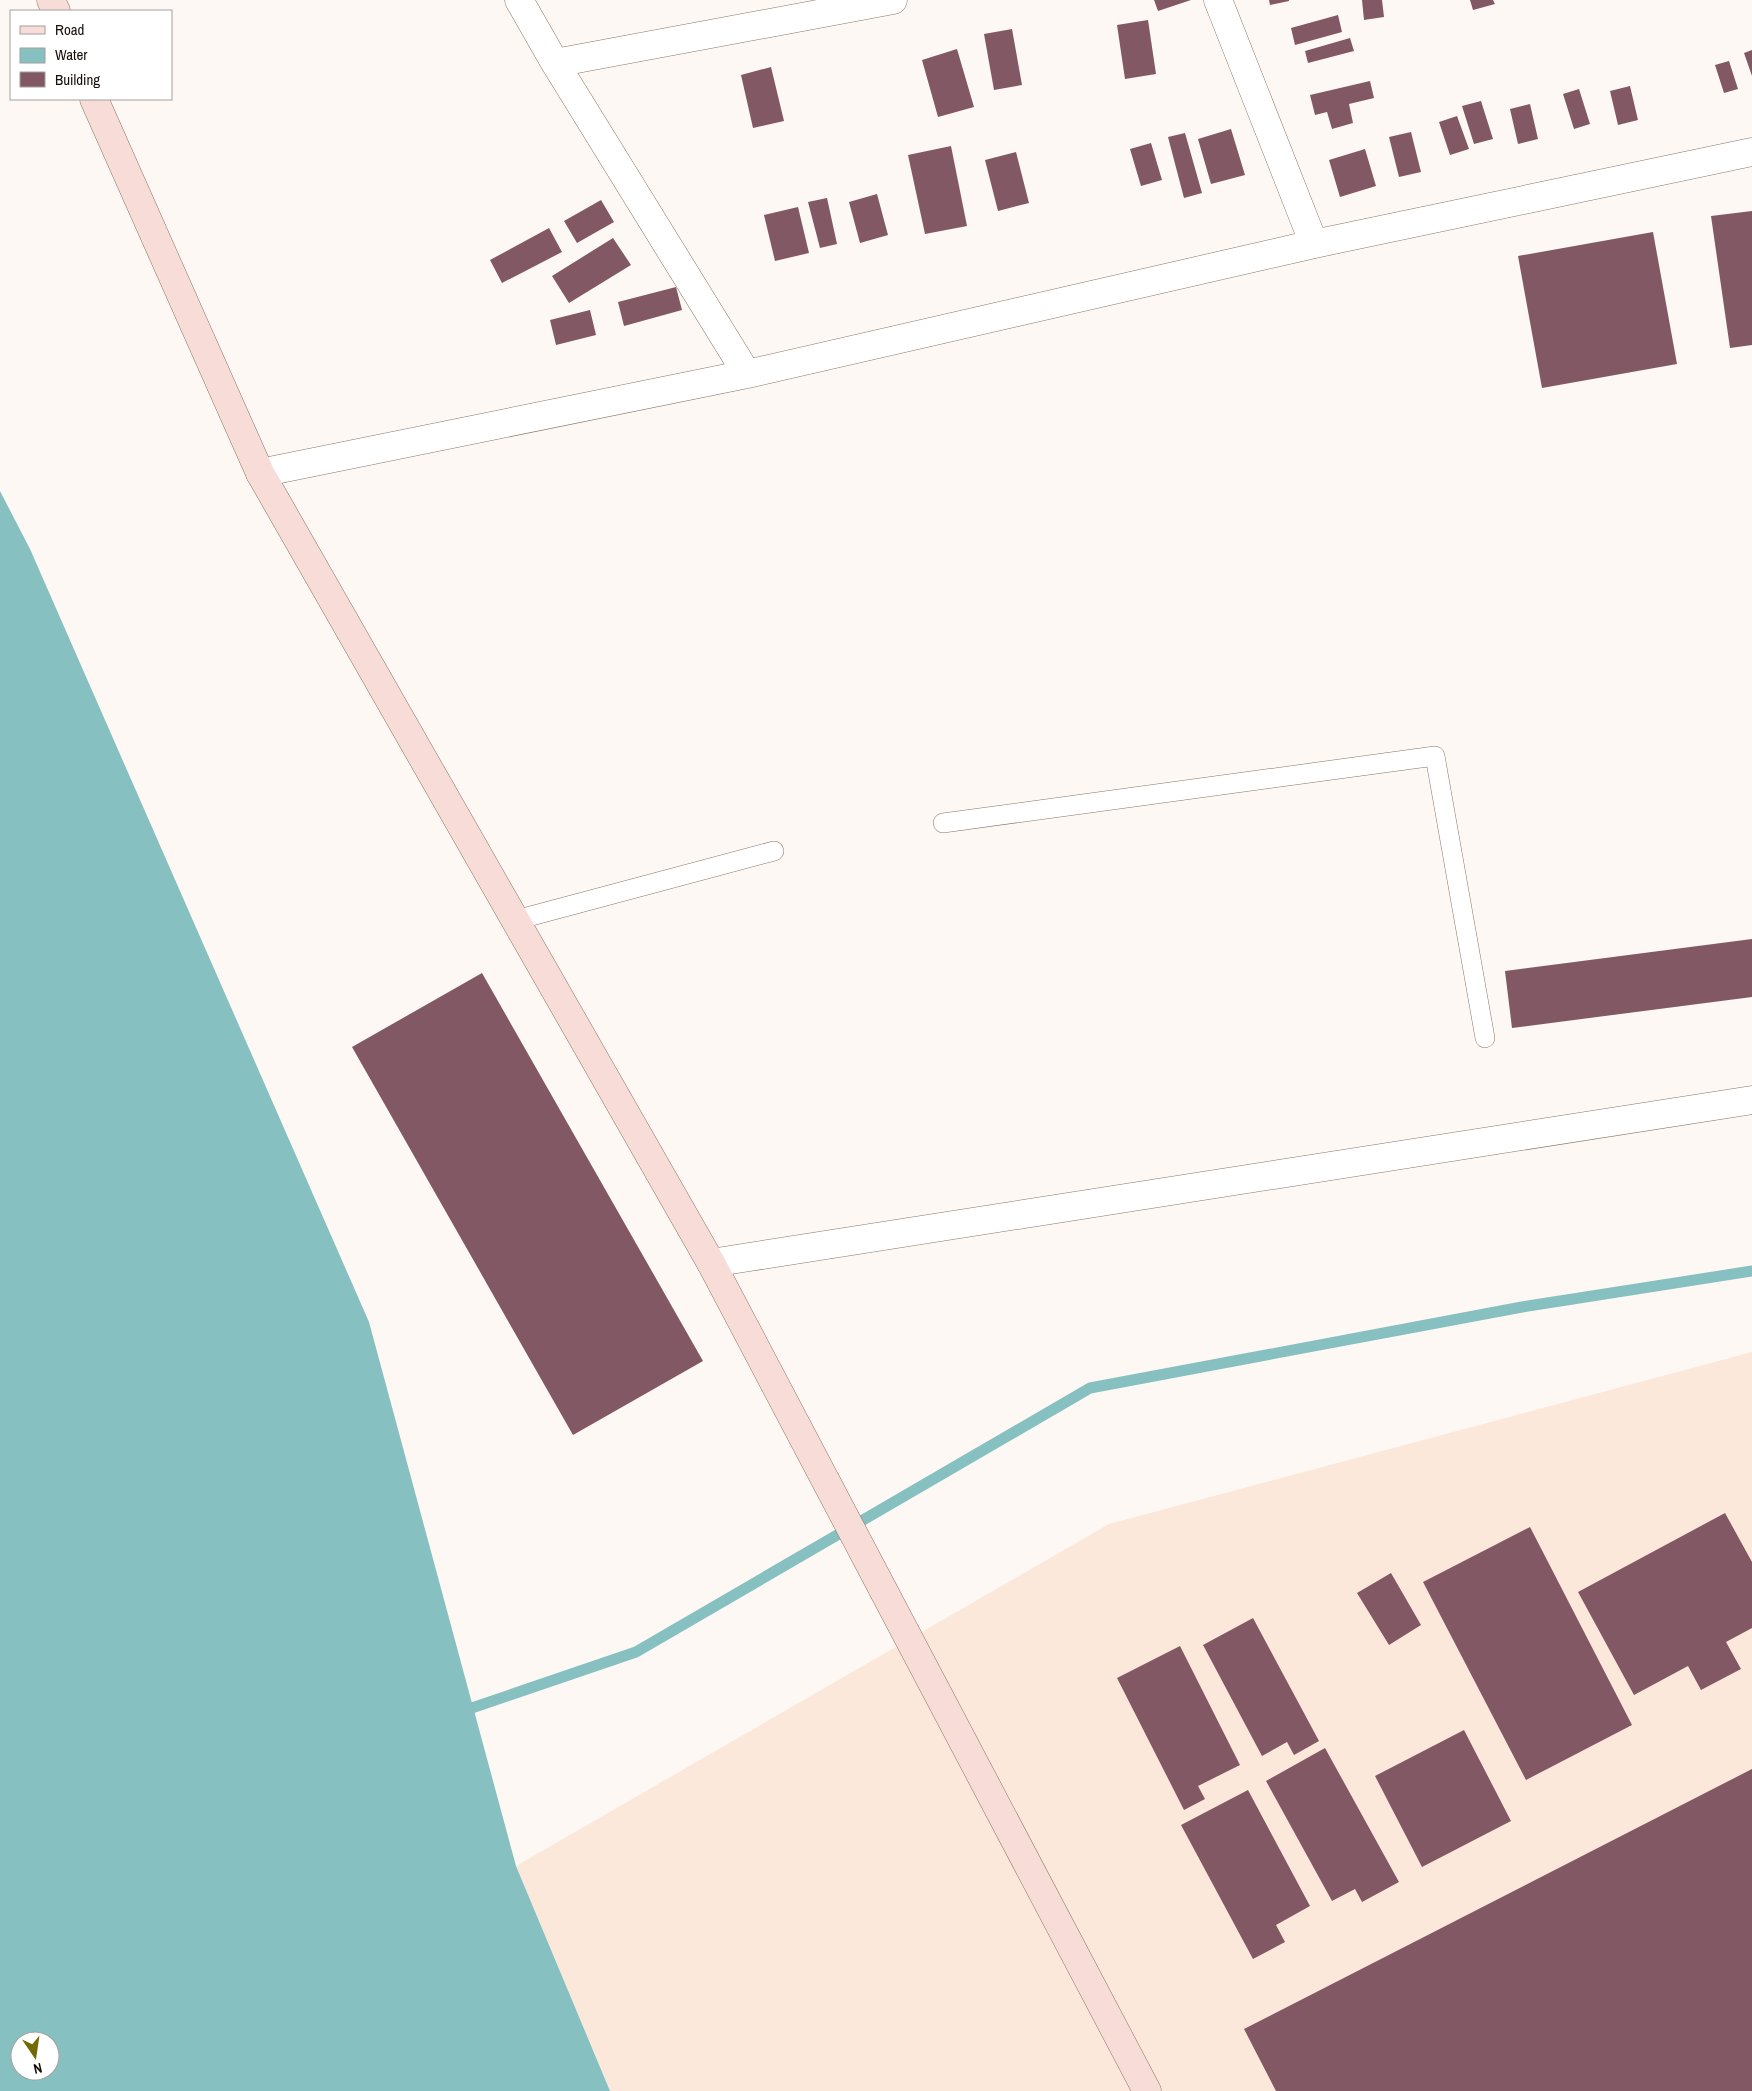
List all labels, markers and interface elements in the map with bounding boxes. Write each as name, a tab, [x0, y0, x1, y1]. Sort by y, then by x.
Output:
legend	[10, 10, 172, 100]
text: Road	[55, 19, 84, 40]
text: Water	[55, 44, 87, 65]
text: Building	[55, 69, 100, 90]
north arrow	[10, 2031, 60, 2081]
text: N	[32, 2059, 44, 2078]

